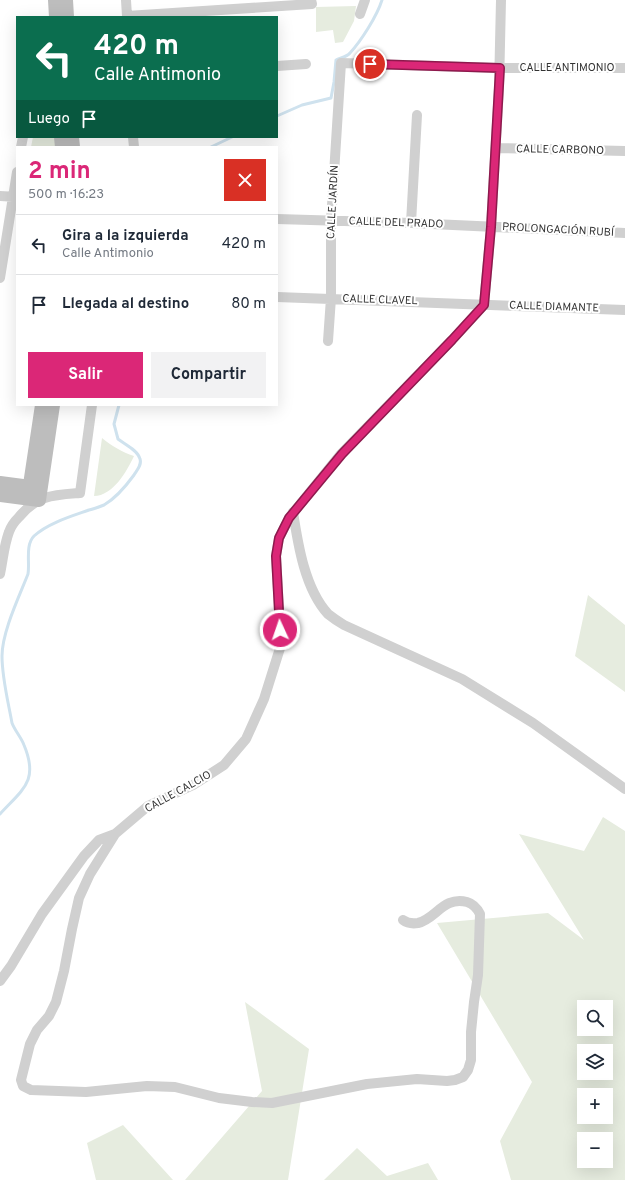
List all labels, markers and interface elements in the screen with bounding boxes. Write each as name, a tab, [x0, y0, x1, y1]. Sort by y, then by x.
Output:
text: 420 m	[94, 29, 179, 65]
icon: left	[28, 32, 80, 84]
pin	[353, 47, 387, 81]
icon: arrive	[359, 53, 381, 75]
street label: CALLE ANTIMONIO	[519, 61, 615, 75]
text: Calle Antimonio	[94, 64, 221, 87]
icon: arrive	[78, 108, 100, 130]
text: Luego	[28, 110, 70, 129]
street label: CALLE CARBONO	[516, 142, 604, 158]
text: 2 min	[28, 157, 91, 187]
button: close	[224, 159, 266, 201]
street label: CALLE JARDÍN	[323, 165, 342, 239]
text: 500 m · 16:23	[28, 187, 104, 203]
street label: CALLE DEL PRADO	[348, 214, 444, 232]
street label: PROLONGACIÓN RUBÍ	[502, 219, 615, 240]
text: Gira a la izquierda	[62, 227, 189, 246]
icon: left	[28, 234, 50, 256]
text: 420 m	[222, 235, 266, 254]
text: Calle Antimonio	[62, 246, 154, 262]
street label: CALLE CLAVEL	[342, 292, 418, 308]
icon: arrive	[28, 294, 50, 316]
text: Llegada al destino	[62, 295, 189, 314]
text: 80 m	[231, 295, 266, 314]
street label: CALLE DIAMANTE	[509, 298, 599, 316]
button: Salir	[28, 352, 143, 398]
button: Compartir	[151, 352, 266, 398]
position arrow	[259, 609, 301, 651]
street label: CALLE CALCIO	[142, 768, 214, 816]
map controls	[577, 1000, 613, 1168]
button: search	[577, 1000, 613, 1036]
button: layers	[577, 1044, 613, 1080]
button: +	[577, 1088, 613, 1124]
button: −	[577, 1132, 613, 1168]

